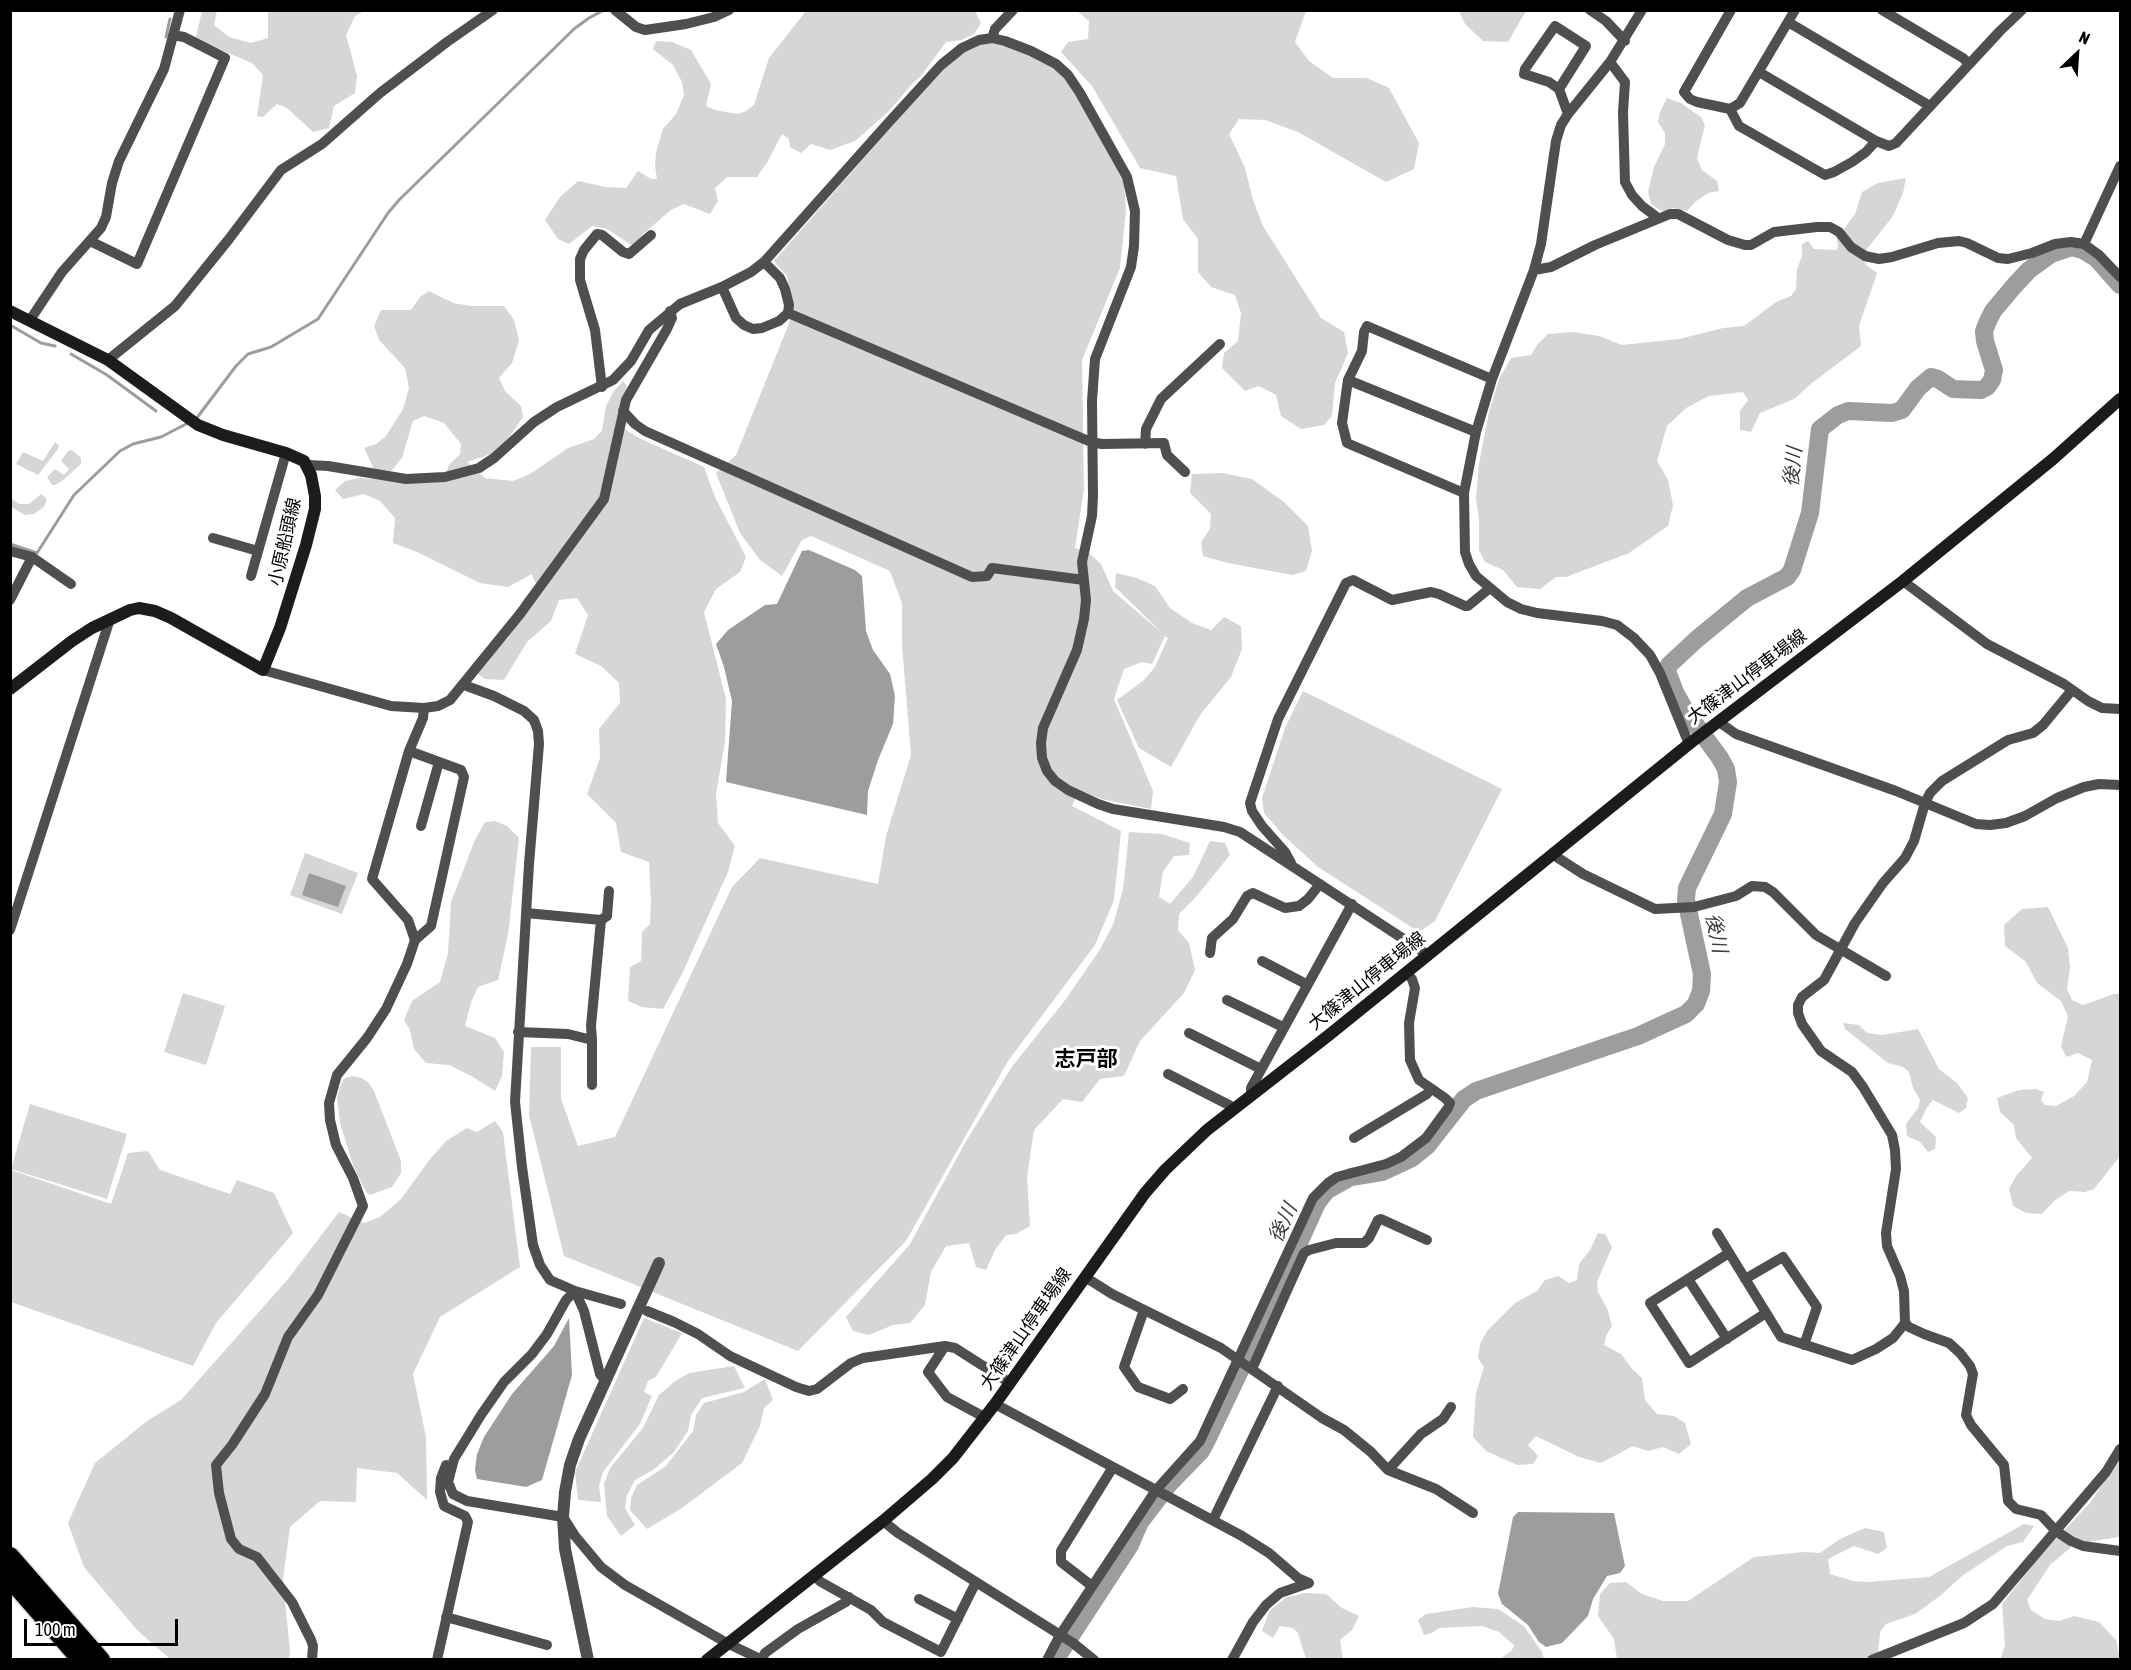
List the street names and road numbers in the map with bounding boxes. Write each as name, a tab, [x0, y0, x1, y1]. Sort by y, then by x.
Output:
street label: 小原船頭線	[264, 496, 306, 588]
street label: 大篠津山停車場線	[1683, 625, 1811, 729]
street label: 大篠津山停車場線	[1304, 927, 1430, 1035]
street label: 大篠津山停車場線	[976, 1264, 1076, 1394]

